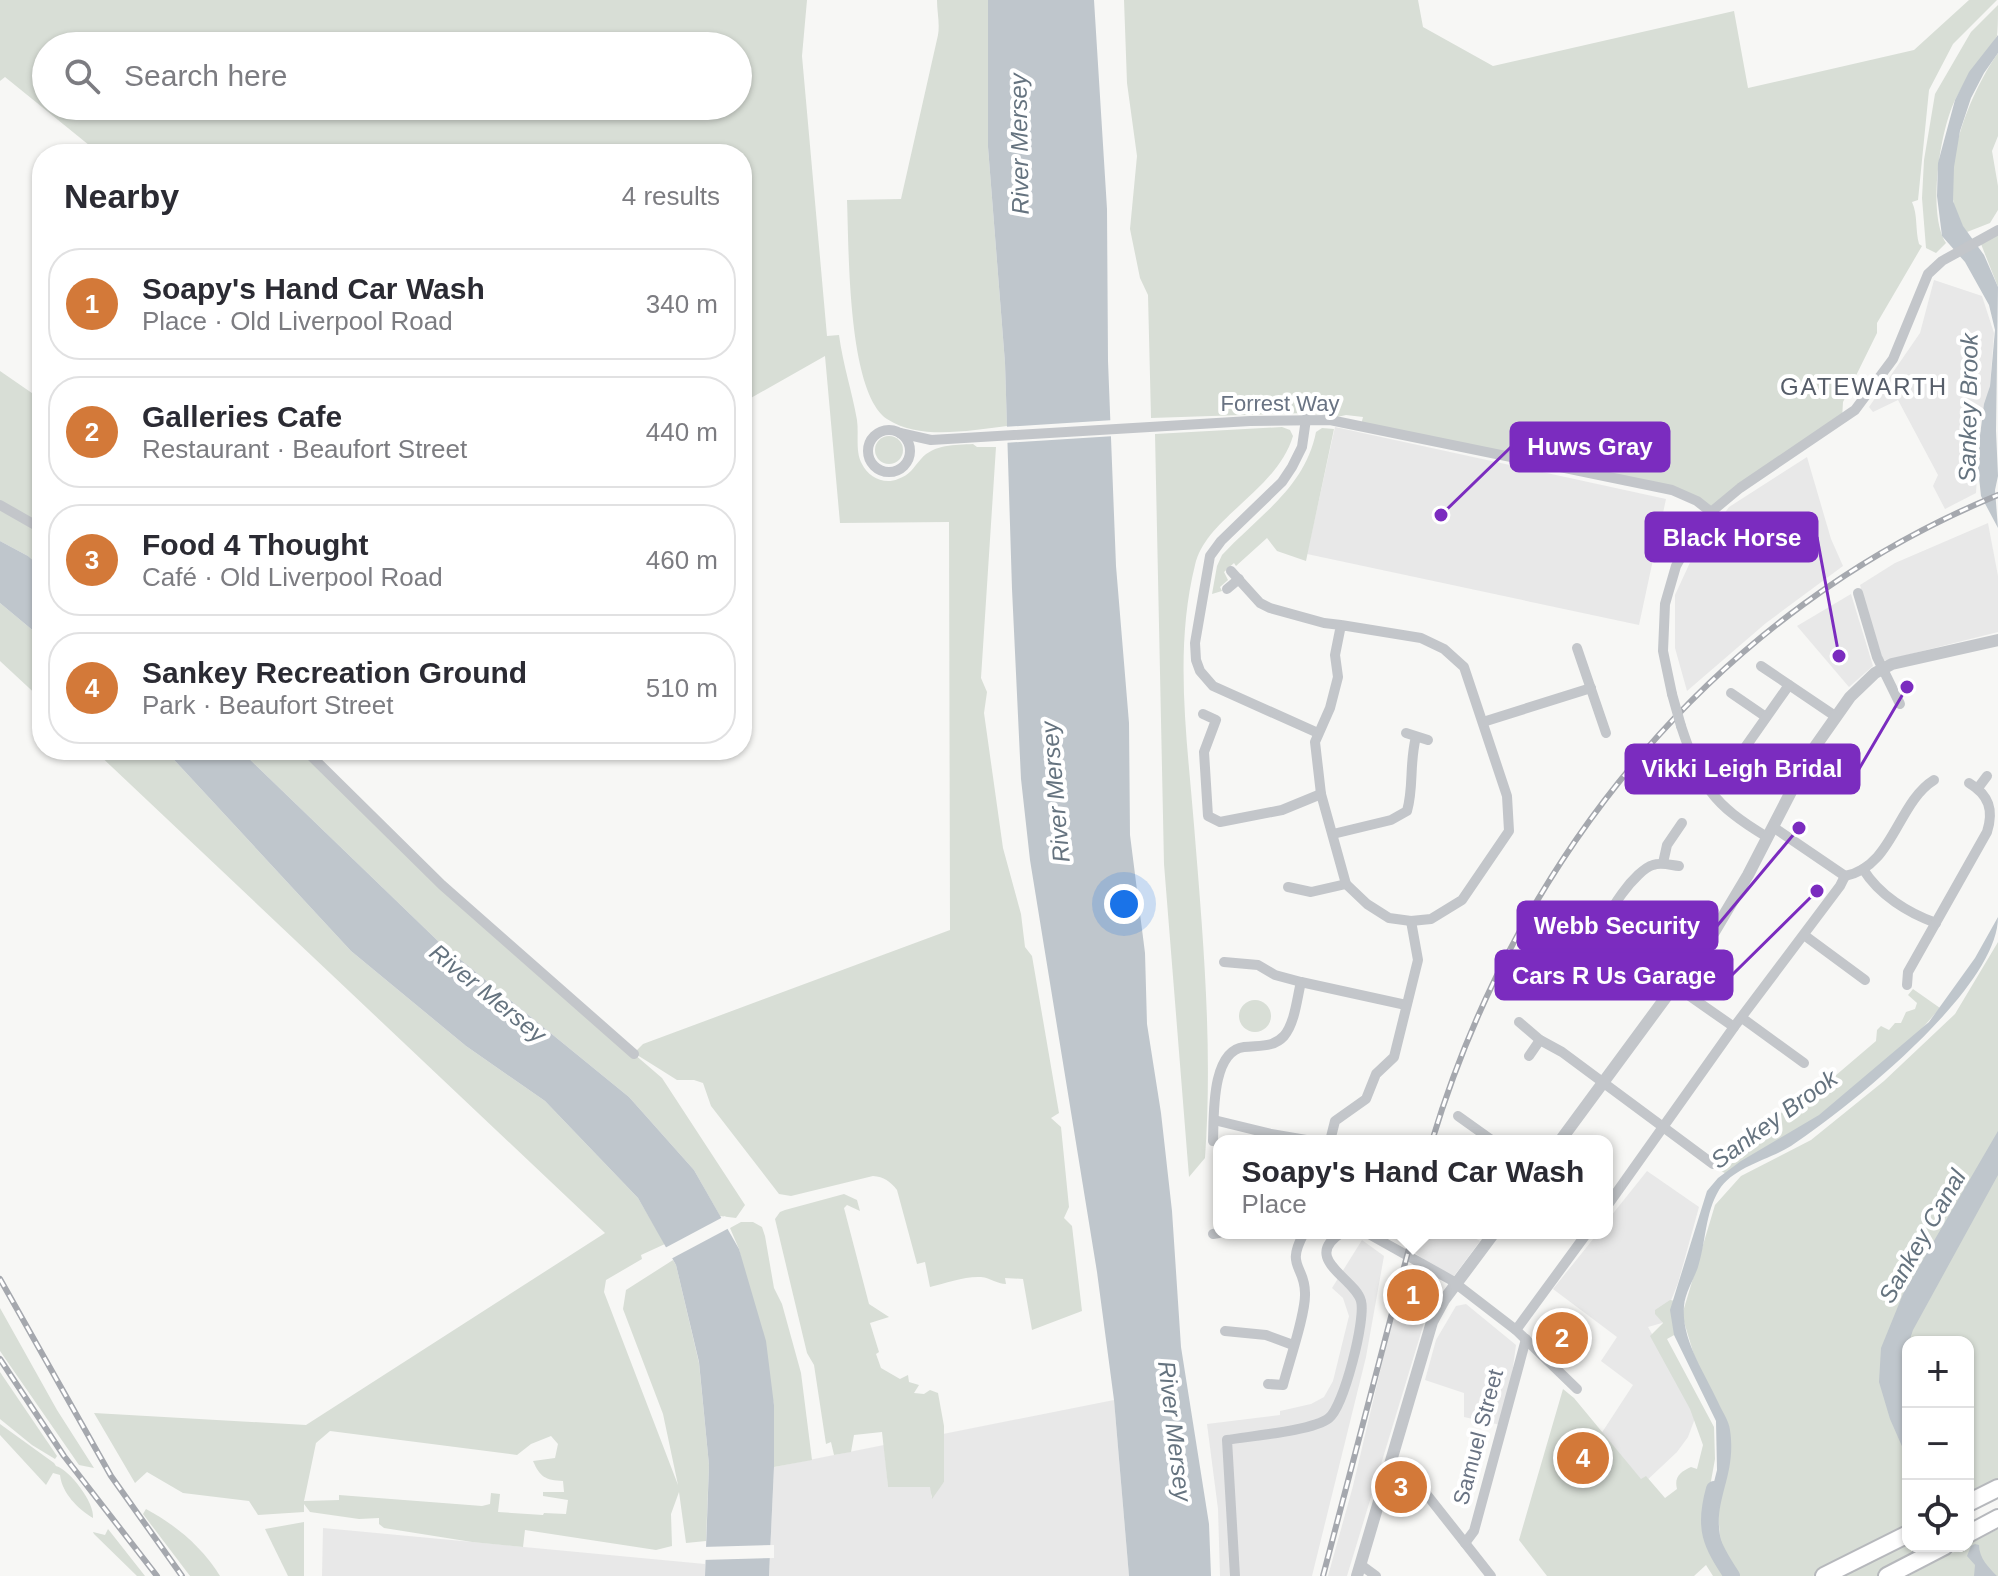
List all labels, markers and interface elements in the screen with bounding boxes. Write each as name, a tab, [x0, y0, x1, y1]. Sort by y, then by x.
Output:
search box	[32, 32, 752, 120]
icon: search	[60, 54, 104, 98]
text: Search here	[124, 59, 287, 92]
water label: River Mersey	[1004, 71, 1034, 215]
text: Nearby	[64, 177, 179, 215]
text: 4 results	[622, 181, 720, 211]
text: Soapy's Hand Car Wash	[142, 272, 485, 305]
text: 1	[85, 289, 99, 319]
text: 340 m	[646, 289, 718, 319]
text: Place · Old Liverpool Road	[142, 306, 453, 336]
water label: Sankey Brook	[1953, 331, 1983, 483]
district label: GATEWARTH	[1780, 373, 1948, 400]
street label: Forrest Way	[1221, 391, 1339, 416]
text: Galleries Cafe	[142, 400, 342, 433]
text: 2	[85, 417, 99, 447]
text: 440 m	[646, 417, 718, 447]
callout: Huws Gray	[1511, 423, 1669, 471]
text: Huws Gray	[1527, 433, 1653, 460]
text: Restaurant · Beaufort Street	[142, 434, 467, 464]
callout: Black Horse	[1646, 513, 1817, 561]
text: Black Horse	[1663, 524, 1801, 551]
text: Food 4 Thought	[142, 528, 369, 561]
text: 3	[85, 545, 99, 575]
text: 460 m	[646, 545, 718, 575]
text: Café · Old Liverpool Road	[142, 562, 443, 592]
text: Sankey Recreation Ground	[142, 656, 527, 689]
text: 4	[85, 673, 99, 703]
text: 510 m	[646, 673, 718, 703]
text: Park · Beaufort Street	[142, 690, 393, 720]
water label: River Mersey	[1035, 718, 1075, 864]
callout: Vikki Leigh Bridal	[1626, 745, 1859, 793]
text: Vikki Leigh Bridal	[1642, 755, 1842, 782]
your location	[1104, 884, 1144, 924]
callout: Webb Security	[1518, 902, 1717, 950]
text: Webb Security	[1534, 912, 1701, 939]
water label: River Mersey	[425, 938, 553, 1049]
callout: Cars R Us Garage	[1496, 951, 1732, 999]
text: Cars R Us Garage	[1512, 962, 1716, 989]
water label: Sankey Brook	[1706, 1063, 1844, 1174]
popup	[1213, 1135, 1613, 1239]
text: Soapy's Hand Car Wash	[1242, 1155, 1584, 1188]
water label: Sankey Canal	[1873, 1164, 1971, 1307]
text: Place	[1242, 1189, 1307, 1219]
pin: 1	[1387, 1265, 1439, 1325]
pin: 2	[1536, 1308, 1588, 1368]
map controls	[1902, 1336, 1974, 1552]
button: +	[1902, 1336, 1974, 1408]
water label: River Mersey	[1153, 1359, 1197, 1505]
street label: Samuel Street	[1448, 1366, 1508, 1508]
button: −	[1902, 1408, 1974, 1480]
pin: 4	[1557, 1428, 1609, 1488]
pin: 3	[1375, 1457, 1427, 1517]
button: locate	[1902, 1480, 1974, 1552]

